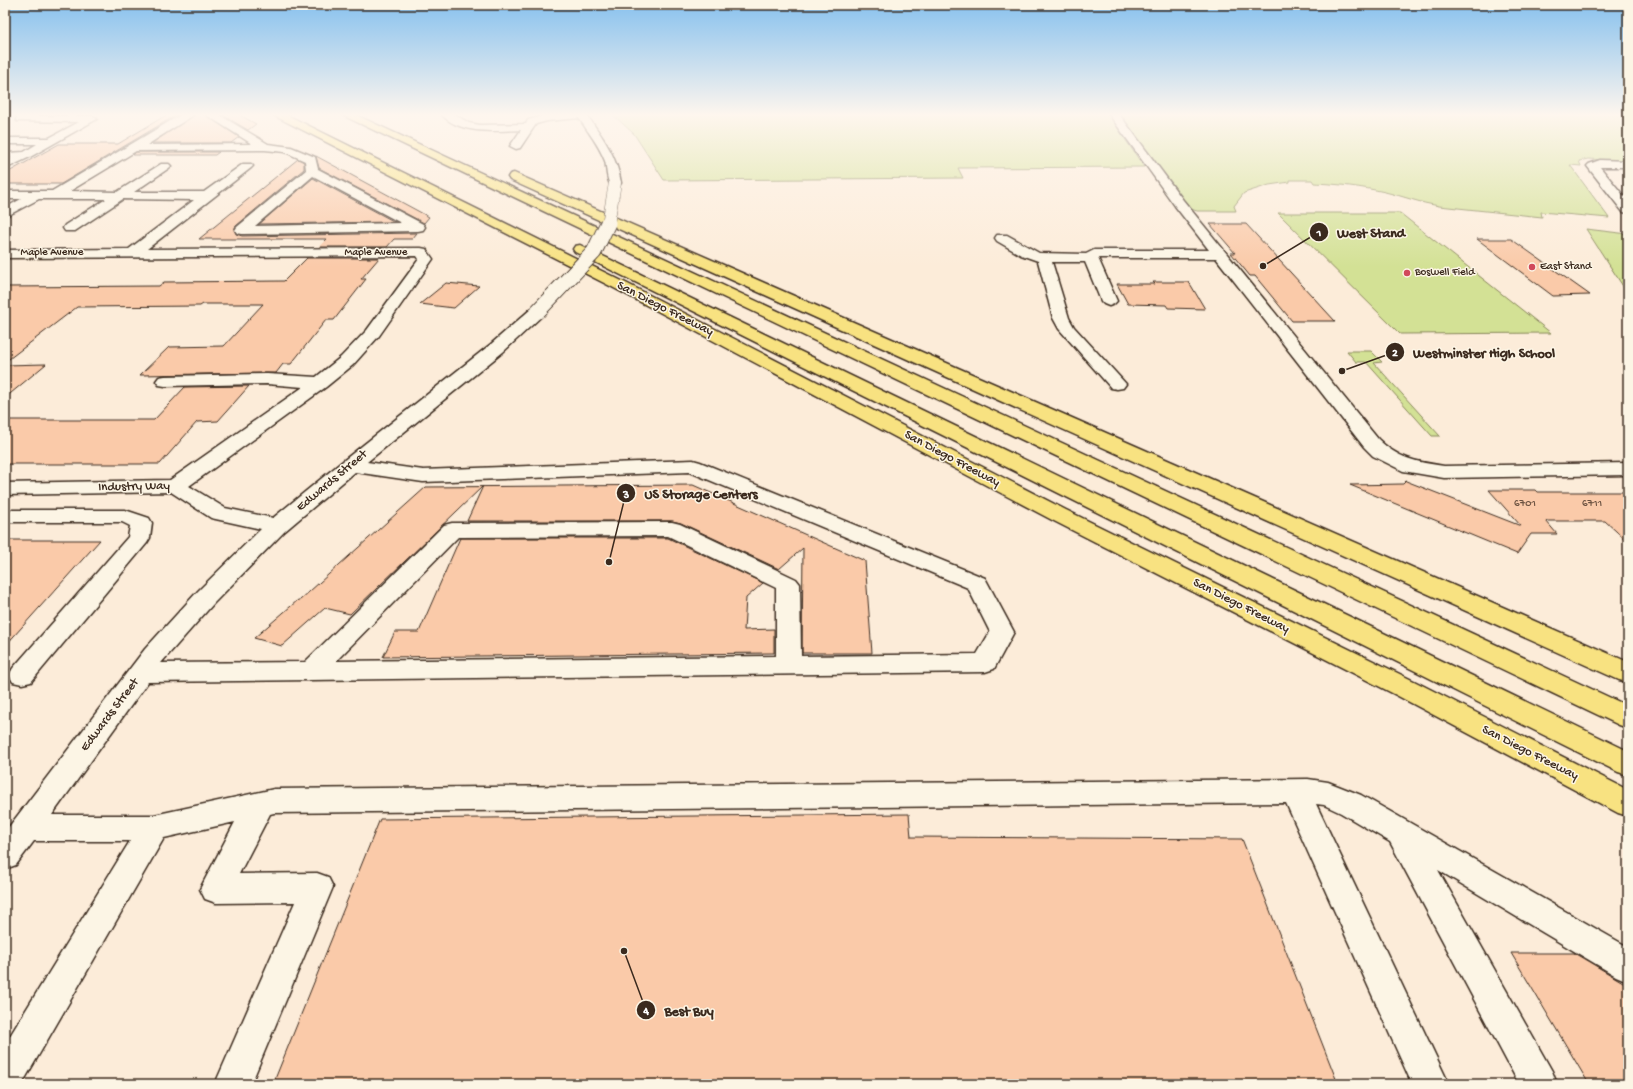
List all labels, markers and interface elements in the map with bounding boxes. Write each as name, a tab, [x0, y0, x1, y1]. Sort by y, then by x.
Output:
callout: West Stand	[1309, 219, 1413, 245]
text: West Stand	[1336, 226, 1407, 243]
text: 1	[1316, 227, 1322, 241]
street label: Maple Avenue	[21, 247, 84, 259]
street label: Maple Avenue	[345, 247, 408, 259]
place label: East Stand	[1540, 261, 1593, 273]
marker: East Stand	[1527, 262, 1537, 272]
place label: Boswell Field	[1414, 267, 1476, 279]
marker: Boswell Field	[1402, 268, 1412, 278]
street label: San Diego Freeway	[614, 278, 716, 340]
callout: Westminster High School	[1385, 339, 1563, 365]
text: Westminster High School	[1412, 346, 1555, 363]
text: 2	[1392, 347, 1398, 361]
street label: San Diego Freeway	[902, 427, 1003, 491]
street label: Edwards Street	[294, 446, 372, 515]
street label: Industry Way	[98, 479, 171, 495]
callout: US Storage Centers	[616, 480, 765, 506]
text: US Storage Centers	[644, 487, 758, 504]
text: 3	[622, 489, 629, 503]
house number: 6701	[1514, 498, 1536, 510]
house number: 6711	[1582, 498, 1602, 510]
street label: San Diego Freeway	[1190, 575, 1292, 637]
street label: Edwards Street	[78, 674, 143, 755]
street label: San Diego Freeway	[1479, 722, 1581, 784]
callout: Best Buy	[636, 997, 721, 1023]
text: Best Buy	[663, 1004, 714, 1021]
text: 4	[642, 1005, 649, 1019]

